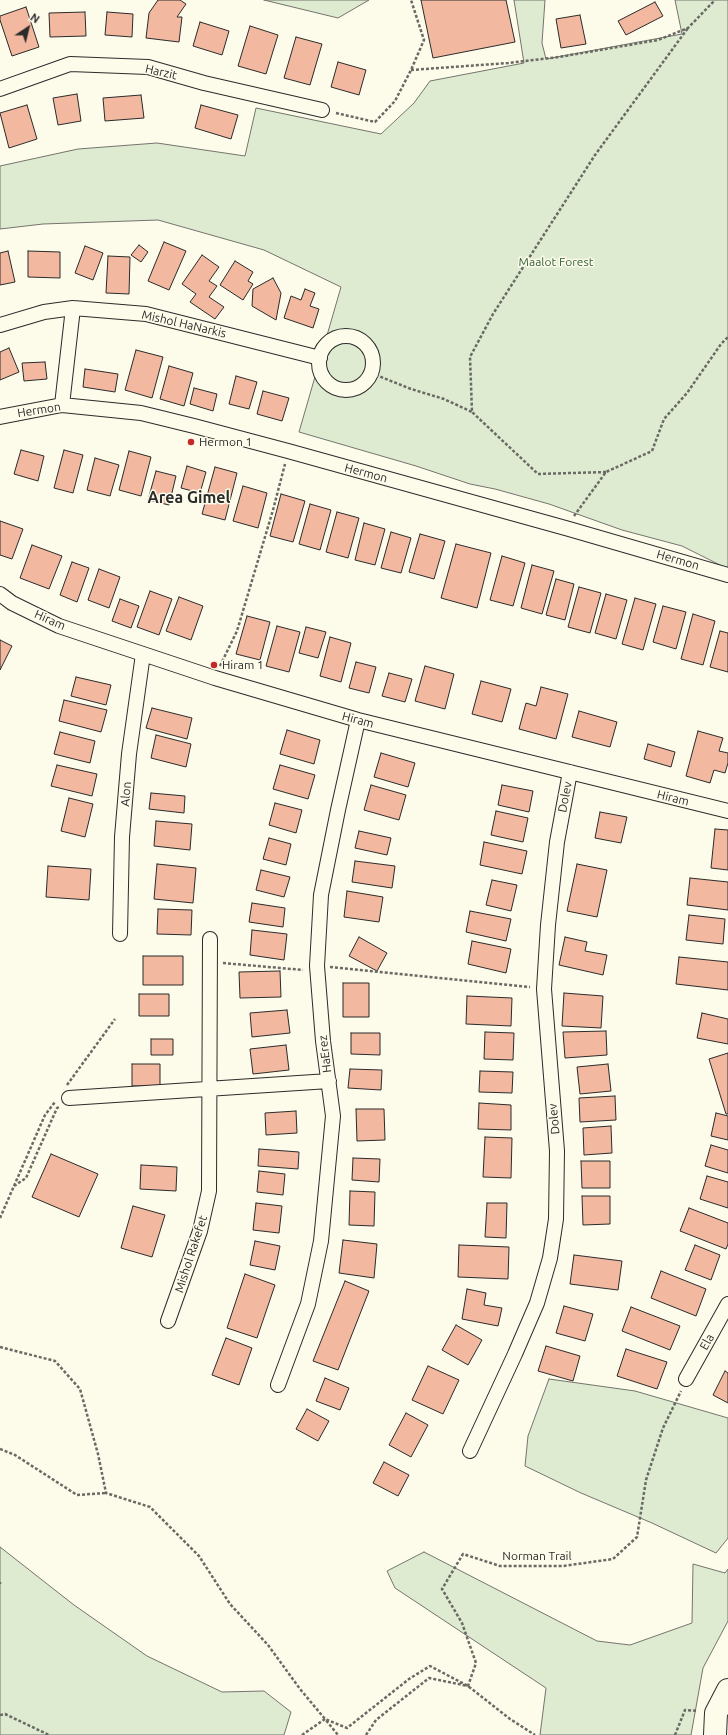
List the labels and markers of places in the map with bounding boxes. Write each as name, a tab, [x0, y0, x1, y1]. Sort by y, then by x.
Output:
place label: Hermon 1	[199, 435, 252, 449]
marker: Hermon 1	[186, 437, 196, 447]
place label: Hiram 1	[222, 658, 264, 672]
marker: Hiram 1	[209, 660, 219, 670]

